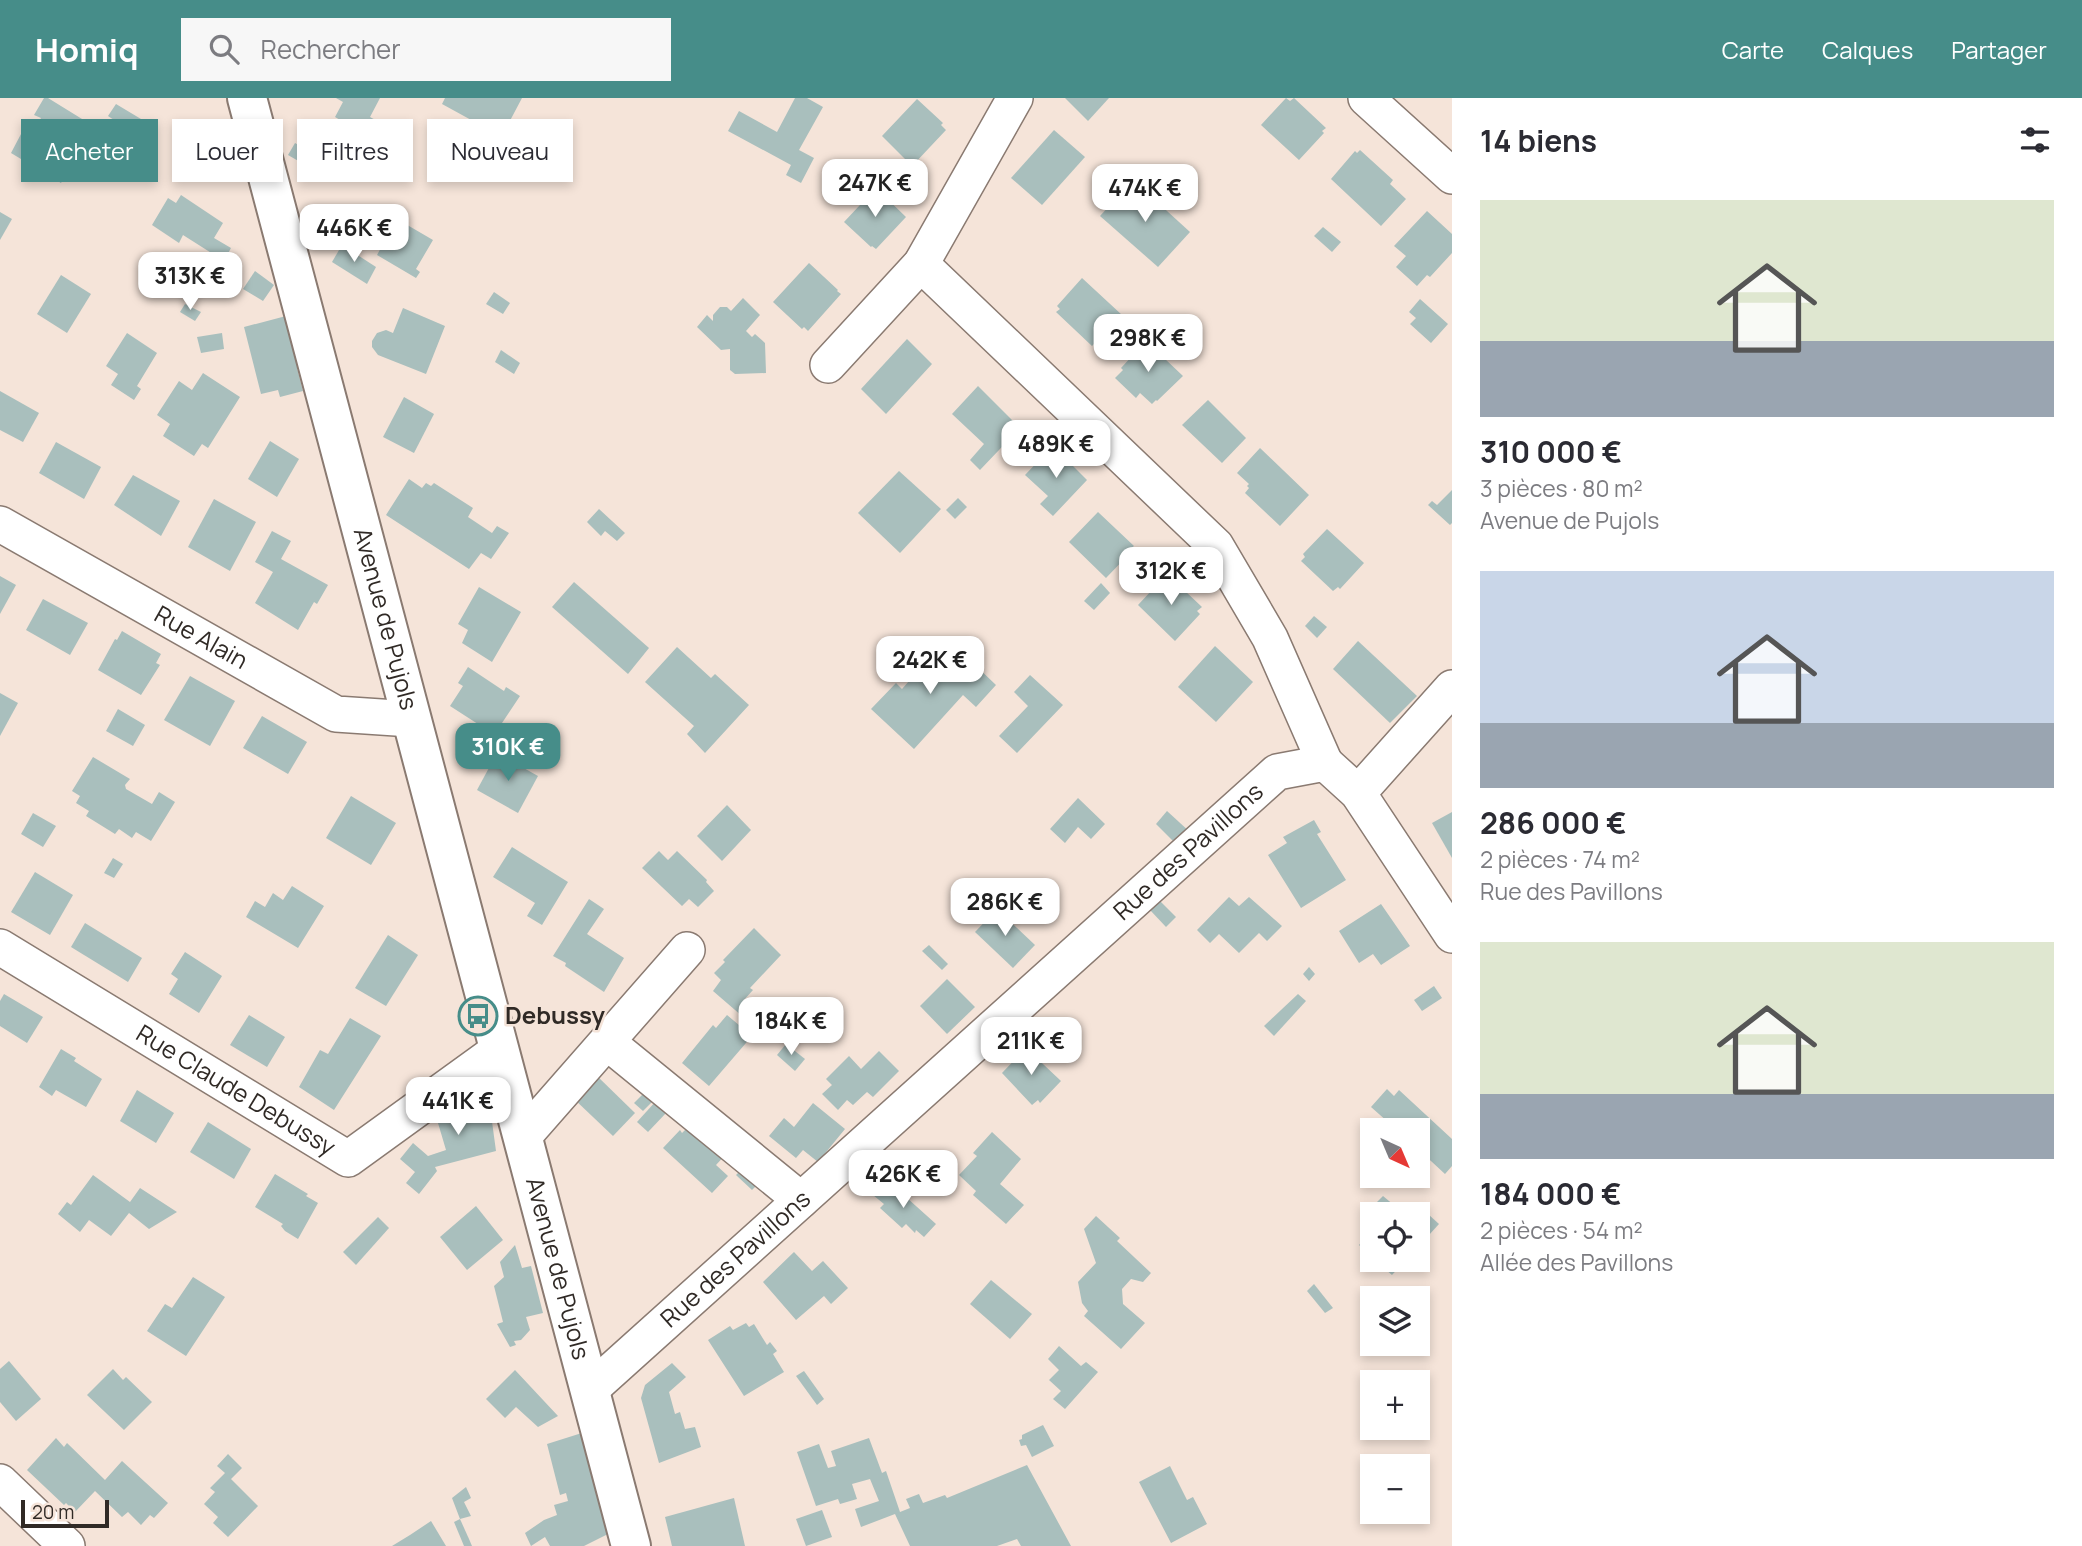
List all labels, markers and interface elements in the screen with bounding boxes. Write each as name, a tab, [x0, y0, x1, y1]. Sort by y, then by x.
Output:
search box	[181, 18, 671, 81]
text: Homiq	[35, 27, 139, 72]
icon: search	[205, 30, 243, 68]
text: Rechercher	[261, 31, 401, 67]
text: Carte	[1722, 33, 1784, 66]
text: Calques	[1822, 33, 1913, 66]
text: Partager	[1951, 33, 2047, 66]
chip: Acheter	[21, 119, 158, 182]
chip: Louer	[172, 119, 283, 182]
chip: Filtres	[297, 119, 413, 182]
chip: Nouveau	[427, 119, 573, 182]
text: 14 biens	[1480, 120, 1597, 161]
icon: filters	[2016, 121, 2054, 159]
pin: 247K €	[818, 159, 932, 219]
pin: 474K €	[1088, 164, 1202, 224]
text: 247K €	[838, 166, 912, 198]
text: 474K €	[1108, 171, 1182, 203]
pin: 446K €	[297, 204, 411, 264]
text: 446K €	[316, 211, 392, 243]
icon: home	[1704, 245, 1830, 371]
pin: 313K €	[133, 252, 247, 312]
text: 313K €	[154, 259, 226, 291]
pin: 298K €	[1091, 314, 1205, 374]
text: 298K €	[1110, 321, 1186, 353]
pin: 489K €	[999, 420, 1113, 480]
text: 489K €	[1017, 427, 1095, 459]
text: 310 000 €	[1480, 431, 1622, 472]
text: 3 pièces · 80 m²	[1480, 472, 1643, 504]
text: Avenue de Pujols	[1480, 504, 1659, 536]
street label: Avenue de Pujols	[347, 524, 427, 713]
pin: 312K €	[1114, 547, 1228, 607]
text: 312K €	[1135, 554, 1207, 586]
street label: Rue Alain	[149, 597, 254, 676]
icon: home	[1704, 616, 1830, 742]
pin: 242K €	[873, 636, 987, 696]
text: 242K €	[892, 643, 968, 675]
pin: 310K €	[451, 724, 565, 783]
text: 310K €	[471, 730, 545, 762]
street label: Rue des Pavillons	[1106, 774, 1269, 927]
text: 286 000 €	[1480, 802, 1627, 843]
text: 2 pièces · 74 m²	[1480, 843, 1640, 875]
text: Rue des Pavillons	[1480, 875, 1663, 907]
pin: 286K €	[948, 878, 1062, 938]
text: 286K €	[967, 885, 1043, 917]
icon: home	[1704, 987, 1830, 1113]
bus stop icon: Debussy	[457, 995, 499, 1037]
place label: Debussy	[505, 998, 606, 1031]
pin: 184K €	[734, 998, 848, 1057]
text: 184K €	[755, 1004, 827, 1036]
street label: Rue Claude Debussy	[131, 1016, 343, 1163]
pin: 211K €	[974, 1018, 1088, 1077]
text: 211K €	[997, 1024, 1065, 1056]
pin: 441K €	[401, 1077, 515, 1137]
text: 441K €	[422, 1084, 494, 1116]
north arrow	[1360, 1118, 1430, 1188]
map controls	[1360, 1118, 1430, 1524]
pin: 426K €	[846, 1150, 960, 1210]
text: 426K €	[865, 1157, 941, 1189]
street label: Avenue de Pujols	[519, 1173, 599, 1363]
text: 184 000 €	[1480, 1173, 1621, 1214]
street label: Rue des Pavillons	[653, 1182, 817, 1334]
button: locate	[1360, 1202, 1430, 1272]
text: 2 pièces · 54 m²	[1480, 1214, 1643, 1246]
text: Allée des Pavillons	[1480, 1246, 1673, 1278]
button: layers	[1360, 1286, 1430, 1356]
button: +	[1360, 1370, 1430, 1440]
button: −	[1360, 1454, 1430, 1524]
scale bar	[21, 1497, 108, 1529]
text: 20 m	[32, 1499, 74, 1525]

